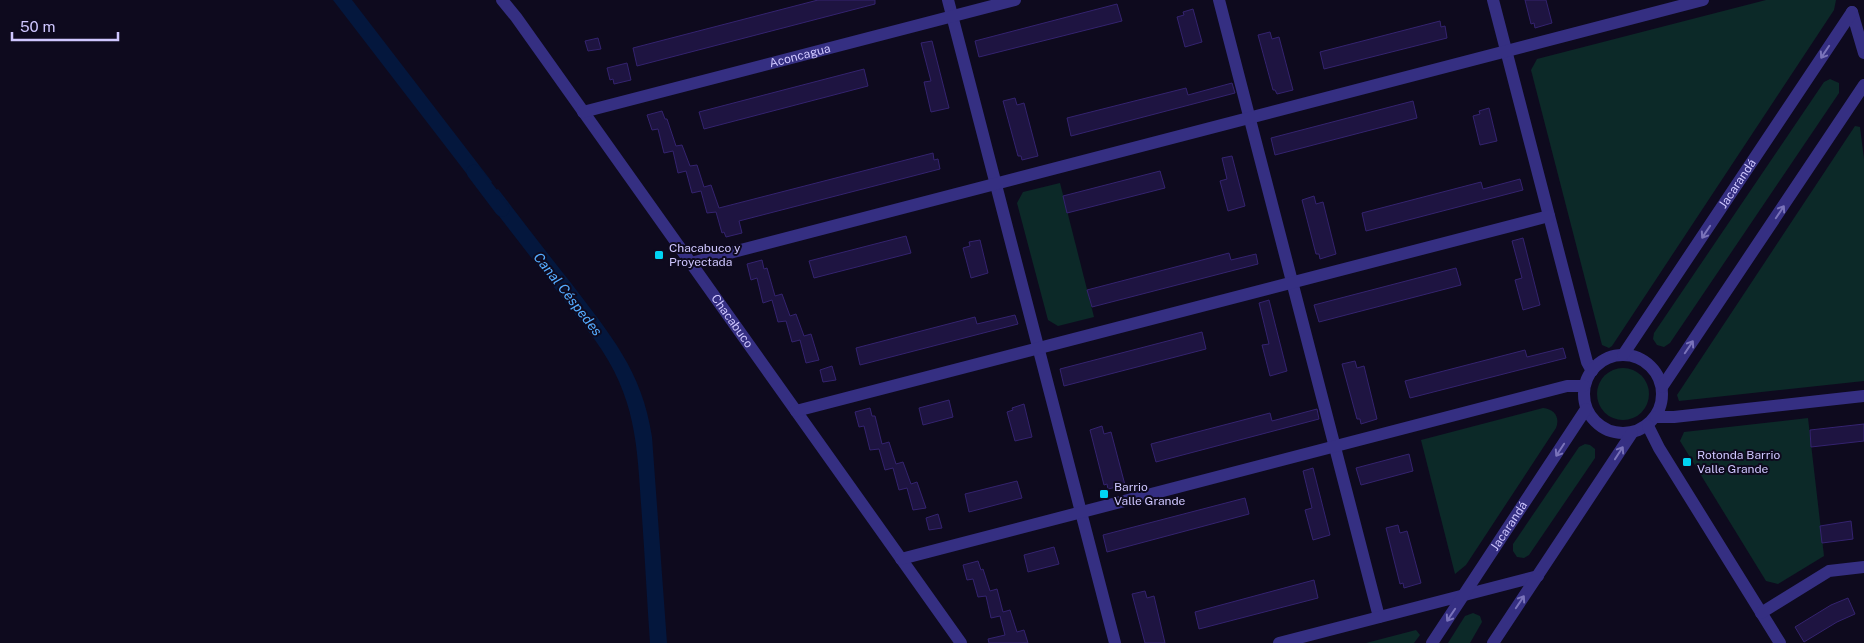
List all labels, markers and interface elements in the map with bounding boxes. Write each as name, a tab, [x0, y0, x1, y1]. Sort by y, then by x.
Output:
scale bar	[12, 10, 119, 42]
text: 50 m	[20, 18, 55, 35]
street label: Aconcagua	[768, 41, 832, 70]
one-way arrow	[1820, 45, 1830, 59]
street label: Jacarandá	[1716, 156, 1759, 211]
one-way arrow	[1775, 205, 1785, 219]
one-way arrow	[1701, 224, 1711, 238]
place label: Chacabuco y Proyectada	[669, 241, 741, 269]
water label: Canal Céspedes	[530, 249, 606, 339]
marker: Chacabuco y Proyectada	[653, 249, 665, 261]
street label: Chacabuco	[708, 292, 756, 351]
one-way arrow	[1684, 340, 1694, 354]
one-way arrow	[1554, 443, 1565, 457]
one-way arrow	[1615, 446, 1625, 460]
place label: Rotonda Barrio Valle Grande	[1697, 448, 1780, 476]
marker: Rotonda Barrio Valle Grande	[1681, 456, 1693, 468]
place label: Barrio Valle Grande	[1114, 480, 1186, 508]
marker: Barrio Valle Grande	[1098, 488, 1110, 500]
street label: Jacarandá	[1488, 499, 1530, 553]
one-way arrow	[1515, 596, 1525, 610]
one-way arrow	[1446, 608, 1456, 622]

